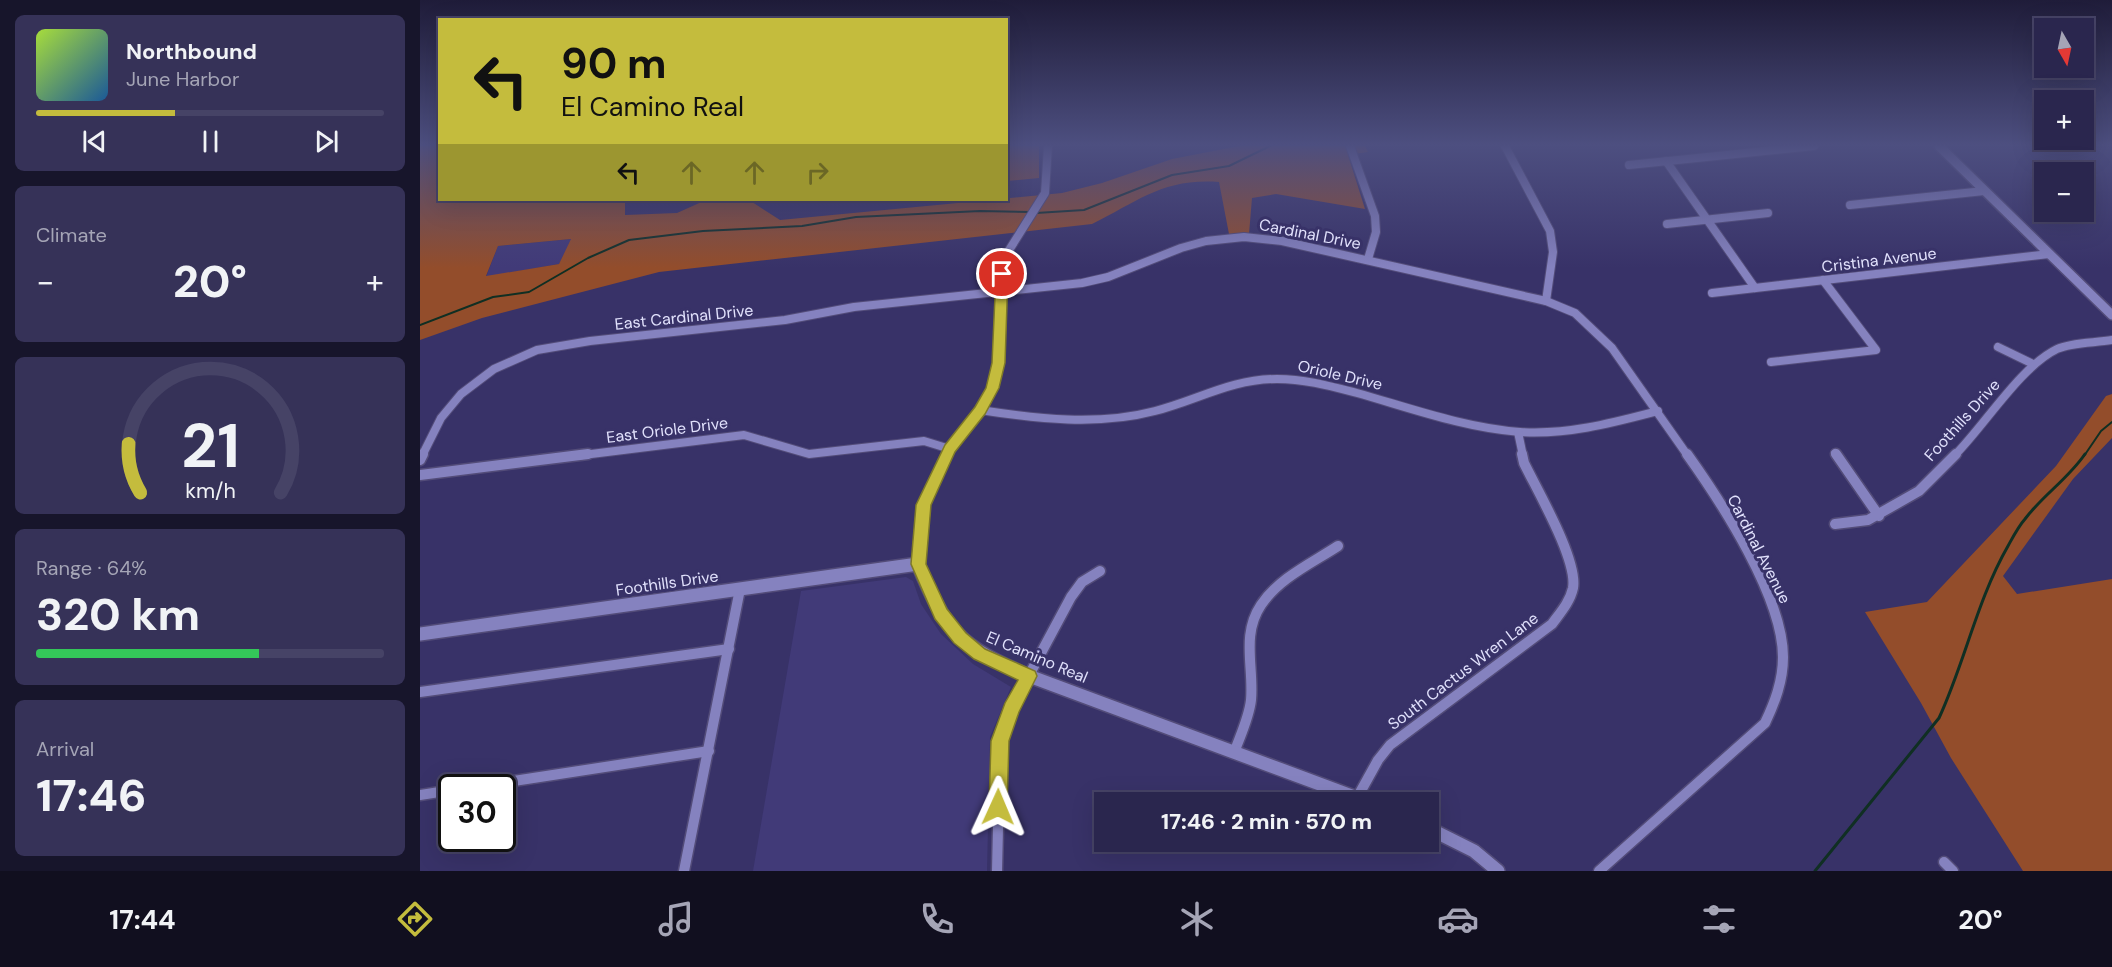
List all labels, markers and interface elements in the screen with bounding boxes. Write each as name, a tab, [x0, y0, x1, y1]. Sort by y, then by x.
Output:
north arrow	[2034, 18, 2094, 78]
map controls	[2034, 18, 2094, 222]
text: 90 m	[561, 36, 667, 91]
text: Northbound	[126, 37, 257, 66]
icon: left	[462, 42, 540, 120]
text: June Harbor	[126, 66, 239, 92]
text: El Camino Real	[561, 89, 744, 124]
button: +	[2034, 90, 2094, 150]
icon: previous	[78, 125, 111, 158]
icon: pause	[194, 125, 227, 158]
icon: next	[310, 125, 343, 158]
icon: left	[612, 156, 645, 189]
icon: ahead	[675, 156, 708, 189]
icon: ahead	[738, 156, 771, 189]
icon: right	[801, 156, 834, 189]
button: −	[2034, 162, 2094, 222]
street label: Cardinal Drive	[1257, 214, 1363, 254]
text: Climate	[36, 222, 107, 248]
street label: Cristina Avenue	[1820, 243, 1938, 277]
pin	[976, 248, 1027, 299]
text: 20°	[173, 252, 247, 311]
icon: arrive	[985, 257, 1018, 290]
text: −	[36, 260, 54, 303]
text: +	[366, 260, 384, 303]
street label: East Cardinal Drive	[614, 299, 754, 335]
street label: Oriole Drive	[1296, 355, 1384, 395]
street label: Foothills Drive	[1920, 375, 2004, 465]
text: 21	[181, 405, 239, 486]
street label: East Oriole Drive	[605, 412, 729, 448]
text: km/h	[185, 477, 235, 505]
street label: Cardinal Avenue	[1722, 491, 1796, 607]
text: Range · 64%	[36, 555, 147, 581]
street label: Foothills Drive	[614, 565, 720, 601]
text: 320 km	[36, 585, 200, 644]
street label: South Cactus Wren Lane	[1383, 607, 1543, 735]
street label: El Camino Real	[983, 626, 1091, 688]
text: Arrival	[36, 736, 94, 762]
text: 17:46	[36, 766, 147, 825]
speed limit sign: 30	[438, 774, 516, 852]
position arrow	[966, 775, 1030, 839]
text: 17:46 · 2 min · 570 m	[1161, 807, 1372, 836]
icon: directions	[394, 898, 436, 940]
icon: music	[655, 898, 697, 940]
icon: phone	[916, 898, 958, 940]
icon: climate	[1176, 898, 1218, 940]
icon: car	[1437, 898, 1479, 940]
icon: filters	[1698, 898, 1740, 940]
text: 17:44	[109, 902, 176, 937]
text: 20°	[1958, 902, 2003, 937]

